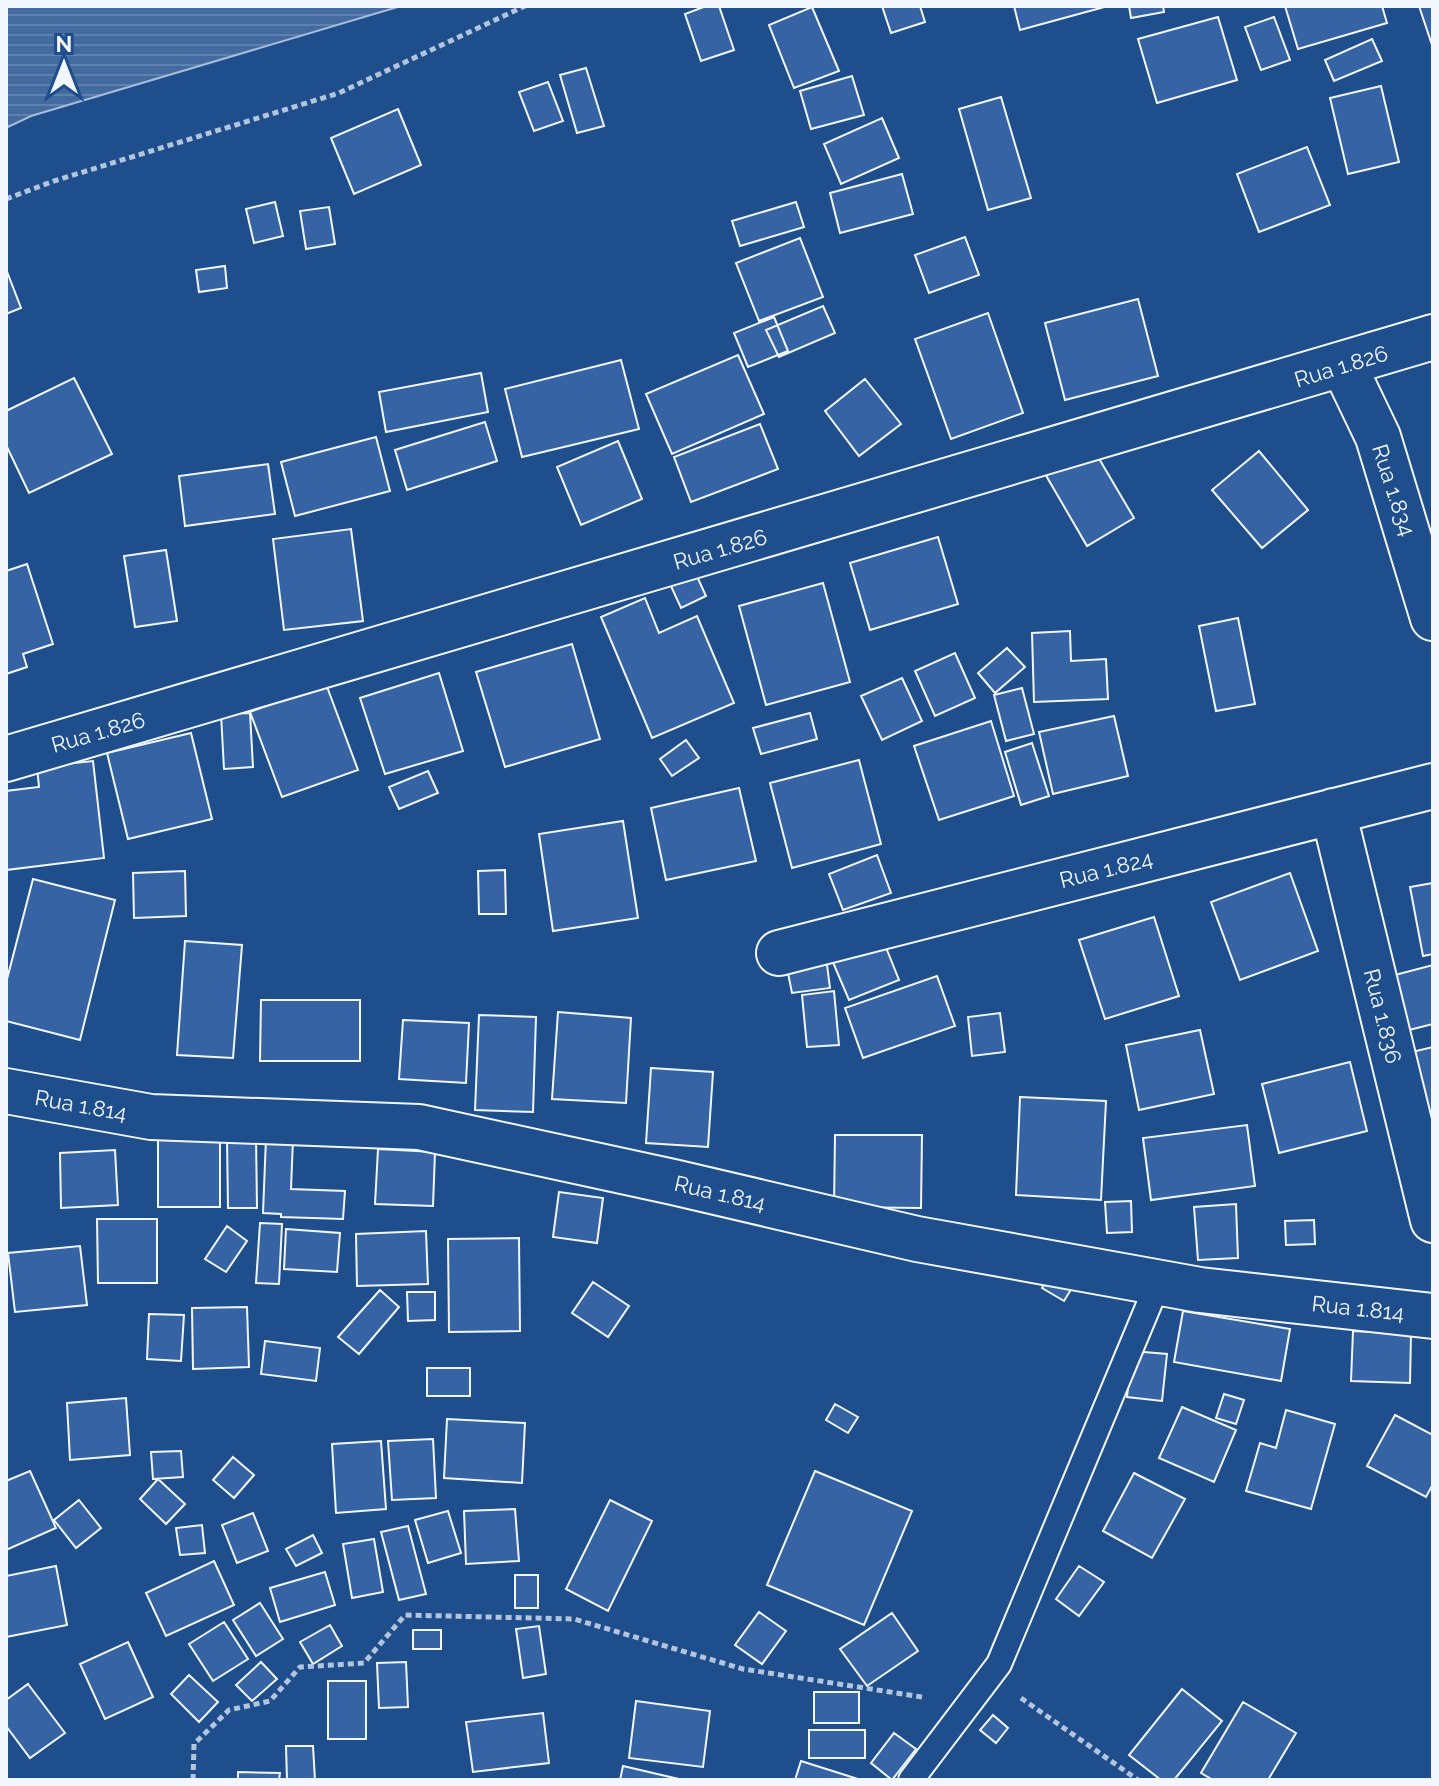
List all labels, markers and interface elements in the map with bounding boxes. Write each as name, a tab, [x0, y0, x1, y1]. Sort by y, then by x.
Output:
north arrow	[24, 24, 104, 104]
text: N	[56, 31, 72, 57]
street label: Rua 1.826	[1291, 340, 1391, 392]
street label: Rua 1.834	[1367, 441, 1421, 539]
street label: Rua 1.826	[670, 523, 770, 575]
street label: Rua 1.826	[48, 706, 148, 758]
street label: Rua 1.824	[1057, 845, 1155, 893]
street label: Rua 1.836	[1359, 966, 1407, 1066]
street label: Rua 1.814	[33, 1084, 129, 1126]
street label: Rua 1.814	[672, 1170, 768, 1216]
street label: Rua 1.814	[1310, 1290, 1406, 1326]

